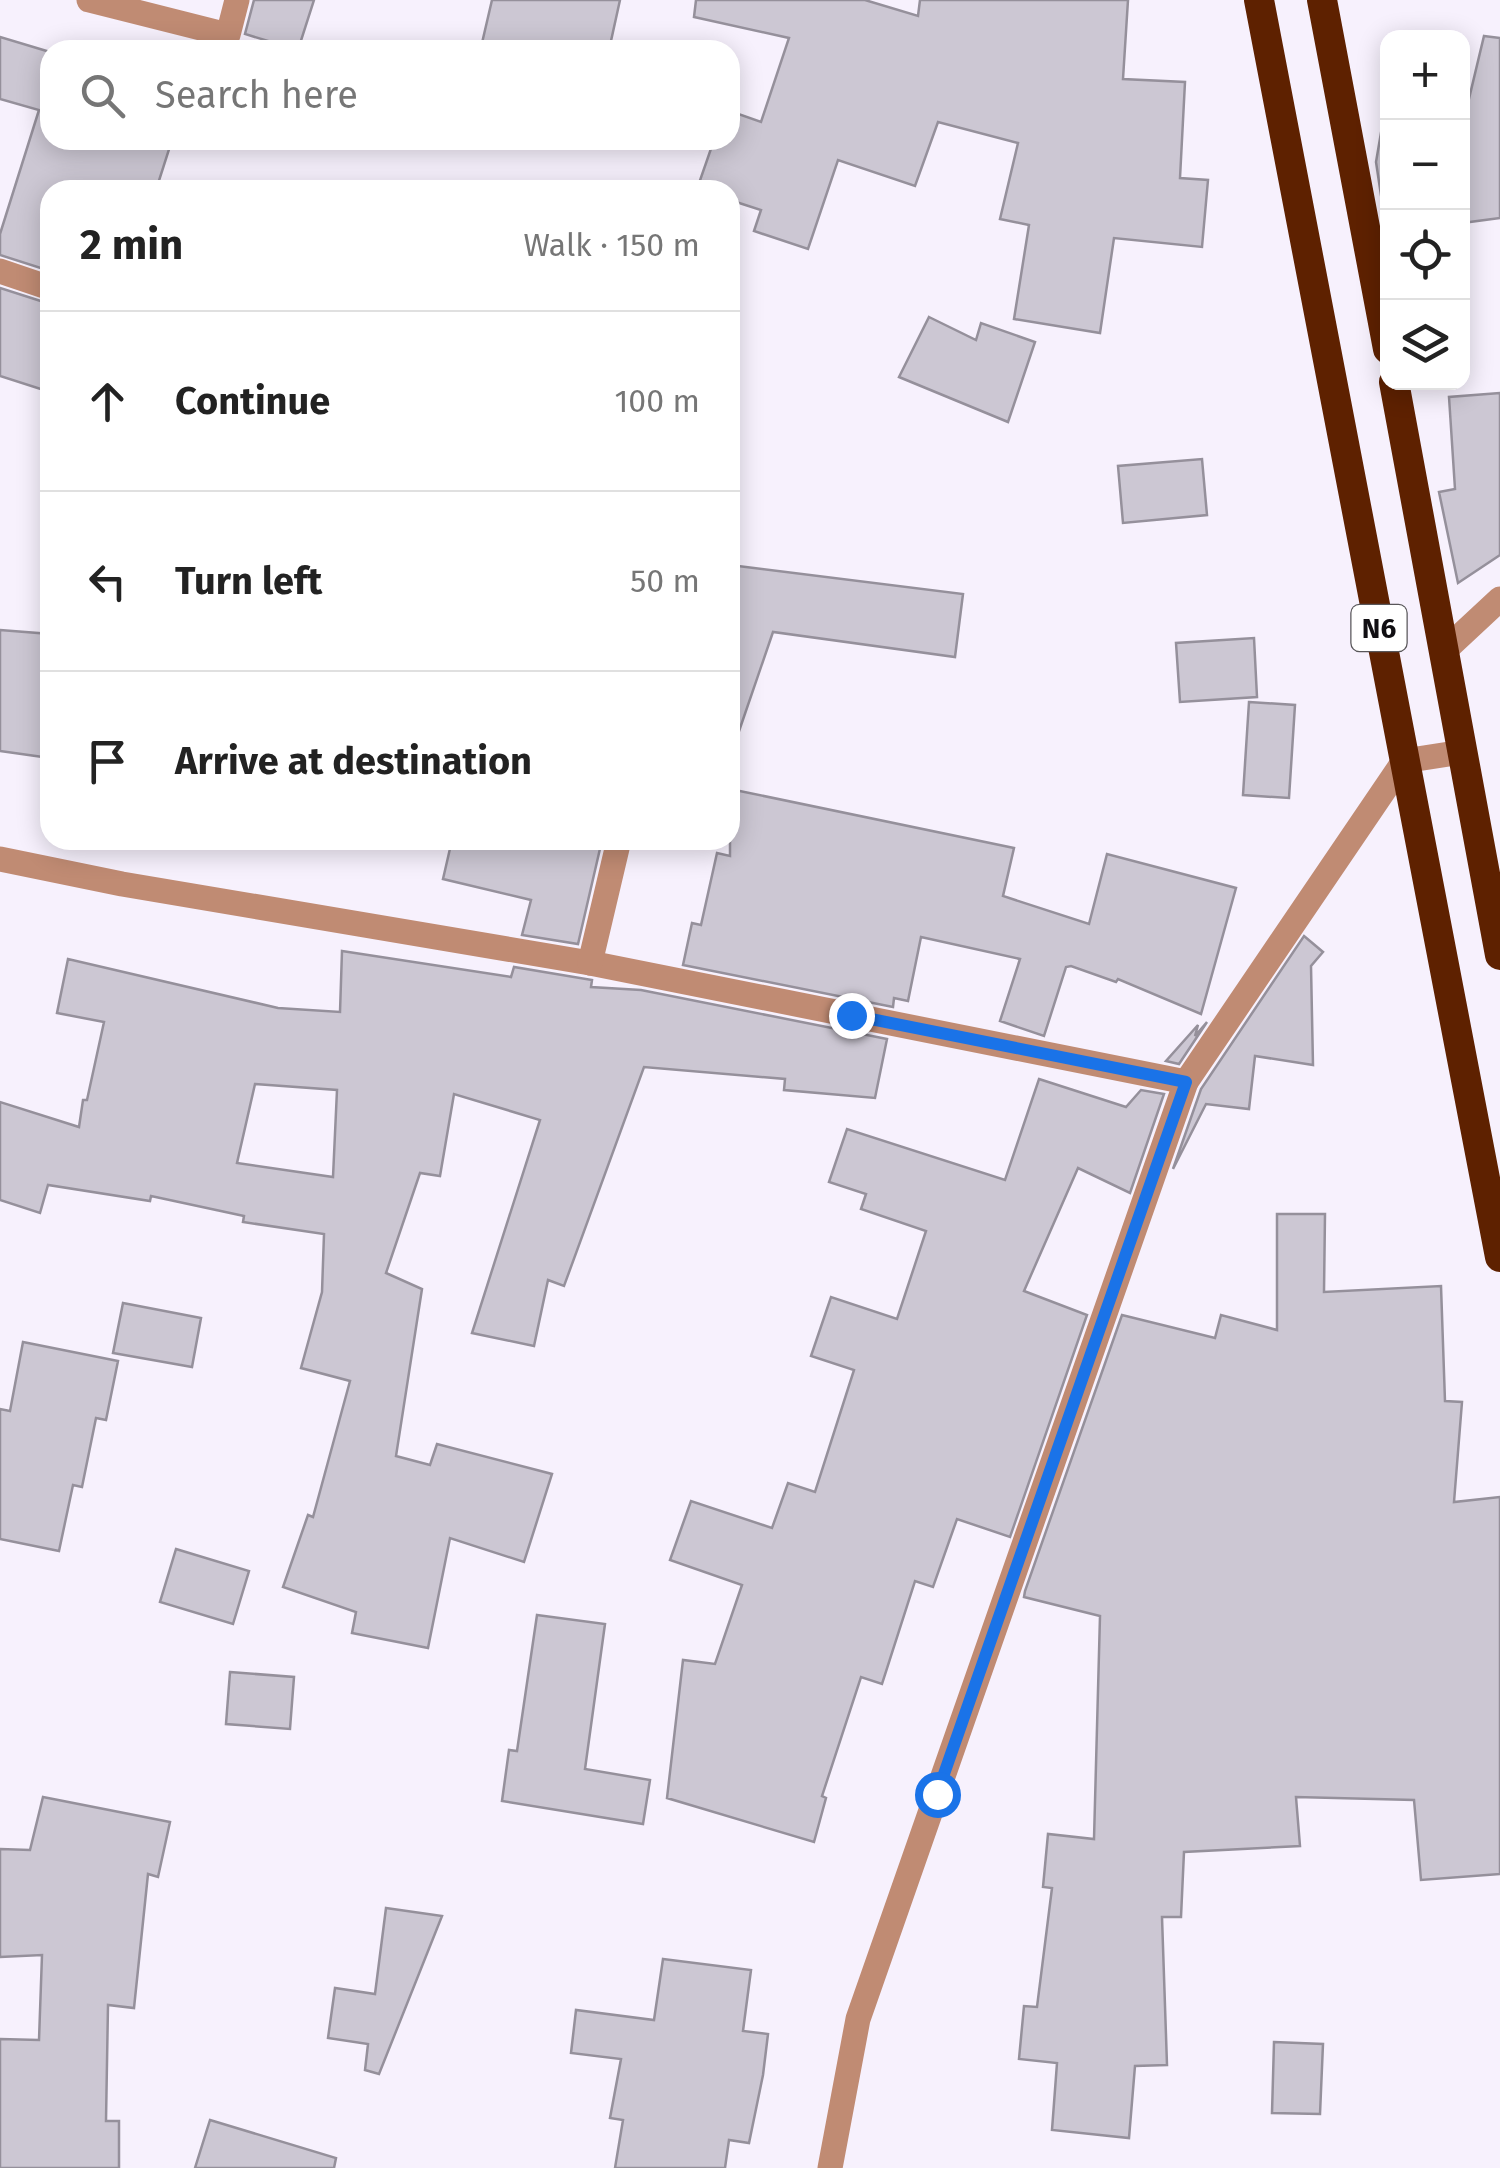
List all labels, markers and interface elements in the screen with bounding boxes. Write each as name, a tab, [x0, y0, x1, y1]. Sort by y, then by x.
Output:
map controls	[1380, 30, 1470, 390]
button: +	[1380, 30, 1470, 120]
search box	[40, 40, 740, 150]
icon: search	[75, 68, 130, 123]
text: Search here	[155, 72, 358, 118]
button: −	[1380, 120, 1470, 210]
button: locate	[1380, 210, 1470, 300]
text: 2 min	[80, 220, 183, 270]
text: Walk · 150 m	[523, 226, 700, 264]
button: layers	[1380, 300, 1470, 390]
icon: ahead	[80, 374, 135, 429]
text: Continue	[175, 378, 330, 424]
text: 100 m	[615, 382, 700, 420]
icon: left	[80, 554, 135, 609]
text: Turn left	[175, 558, 322, 604]
text: 50 m	[630, 562, 700, 600]
road number: N6	[1352, 605, 1406, 651]
icon: arrive	[80, 734, 135, 789]
text: Arrive at destination	[175, 738, 532, 784]
route end	[829, 993, 875, 1039]
route start	[915, 1772, 961, 1818]

